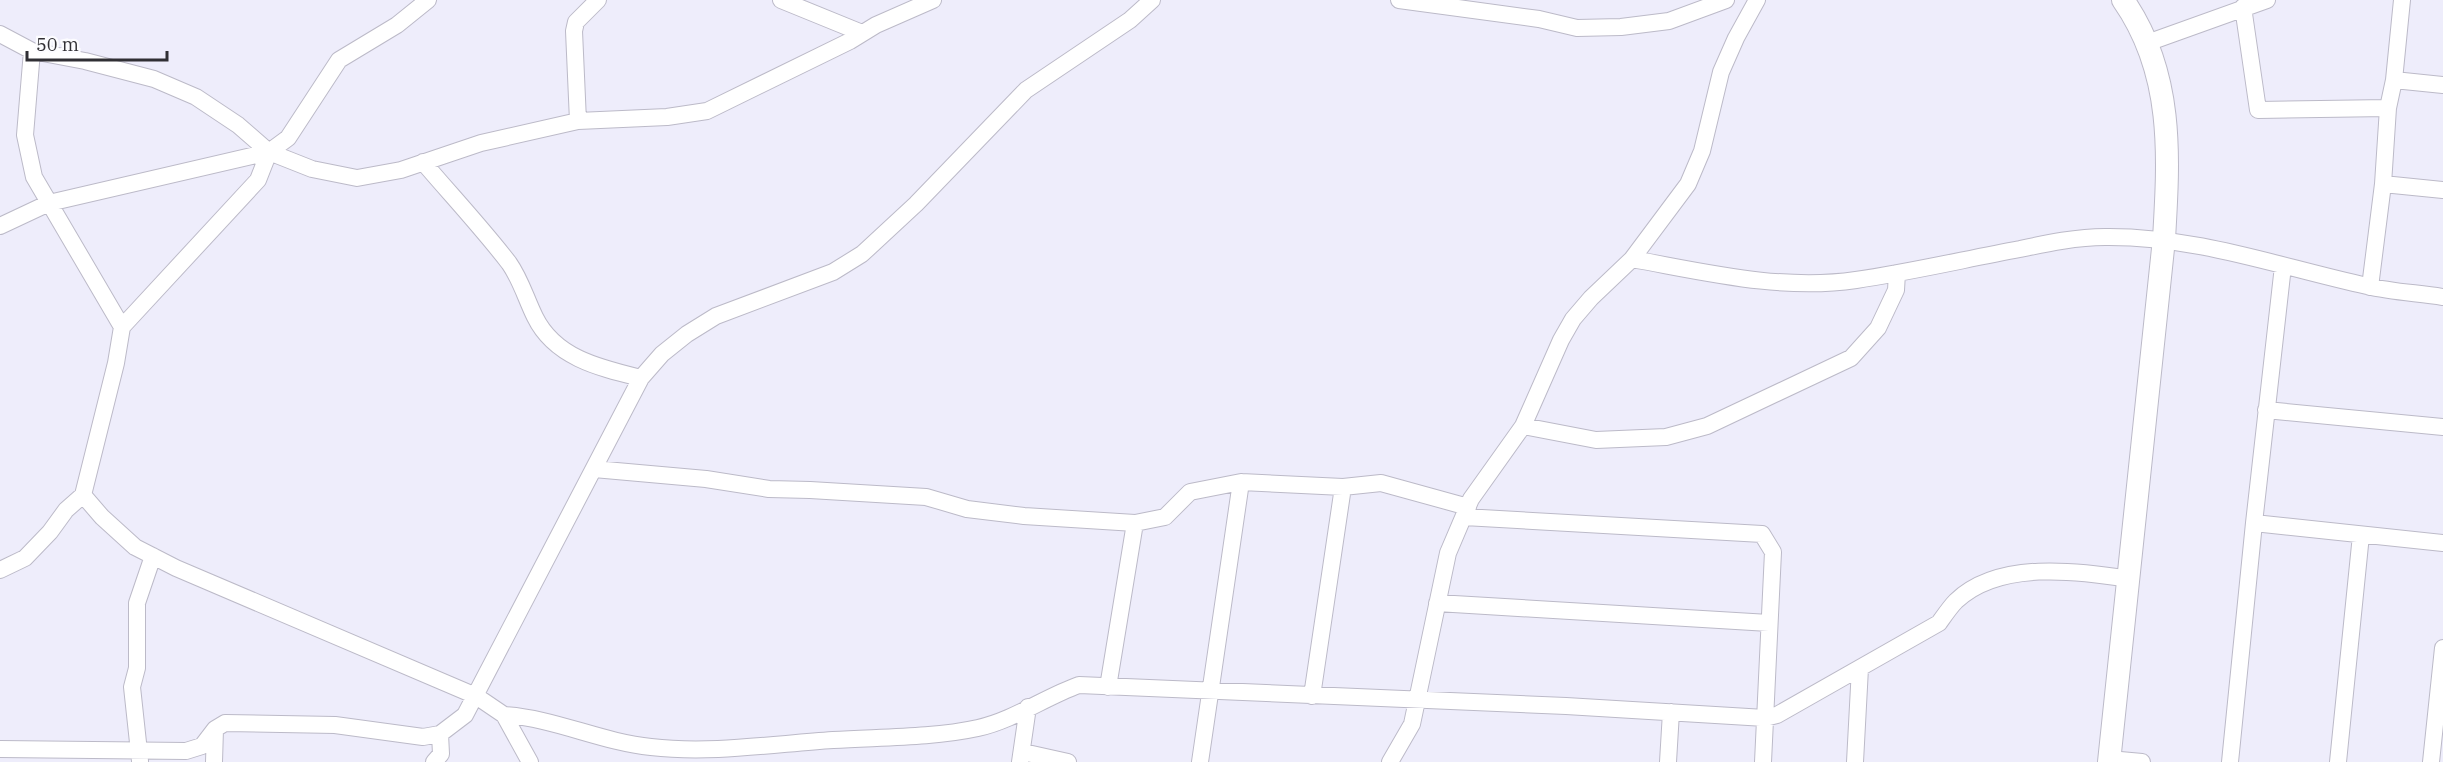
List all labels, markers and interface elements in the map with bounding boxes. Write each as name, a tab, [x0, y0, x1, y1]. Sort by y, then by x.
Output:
scale bar	[27, 24, 166, 62]
text: 50 m	[36, 33, 79, 56]

